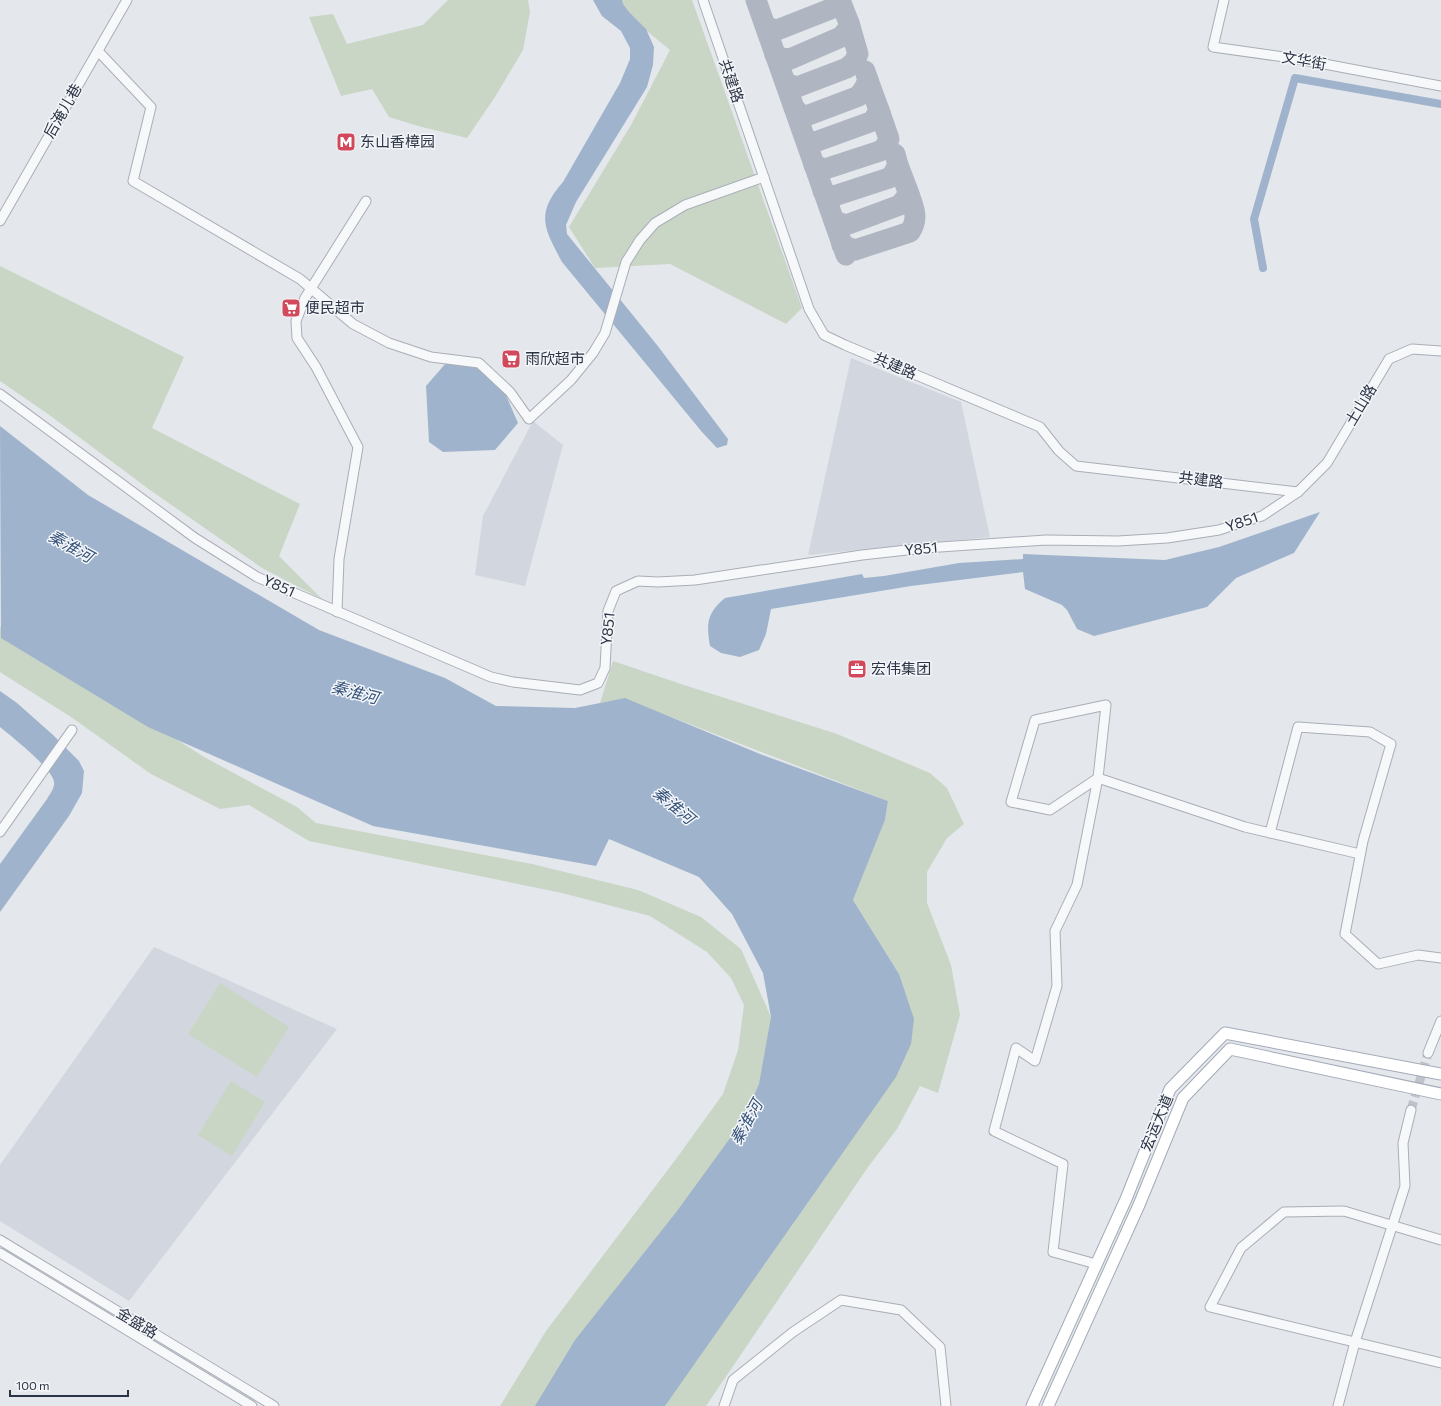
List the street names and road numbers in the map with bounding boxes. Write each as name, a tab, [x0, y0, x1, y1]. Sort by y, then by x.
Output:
street label: 文华街	[1280, 47, 1328, 73]
street label: 共建路	[716, 56, 748, 105]
street label: 后淹儿巷	[39, 80, 85, 141]
street label: 共建路	[871, 348, 920, 382]
street label: 土山路	[1341, 381, 1379, 428]
street label: 共建路	[1178, 467, 1225, 491]
street label: Y851	[1223, 507, 1260, 535]
street label: Y851	[904, 538, 938, 558]
street label: Y851	[261, 570, 298, 600]
street label: Y851	[596, 611, 618, 646]
street label: 宏运大道	[1136, 1091, 1176, 1154]
street label: 金盛路	[114, 1303, 161, 1341]

